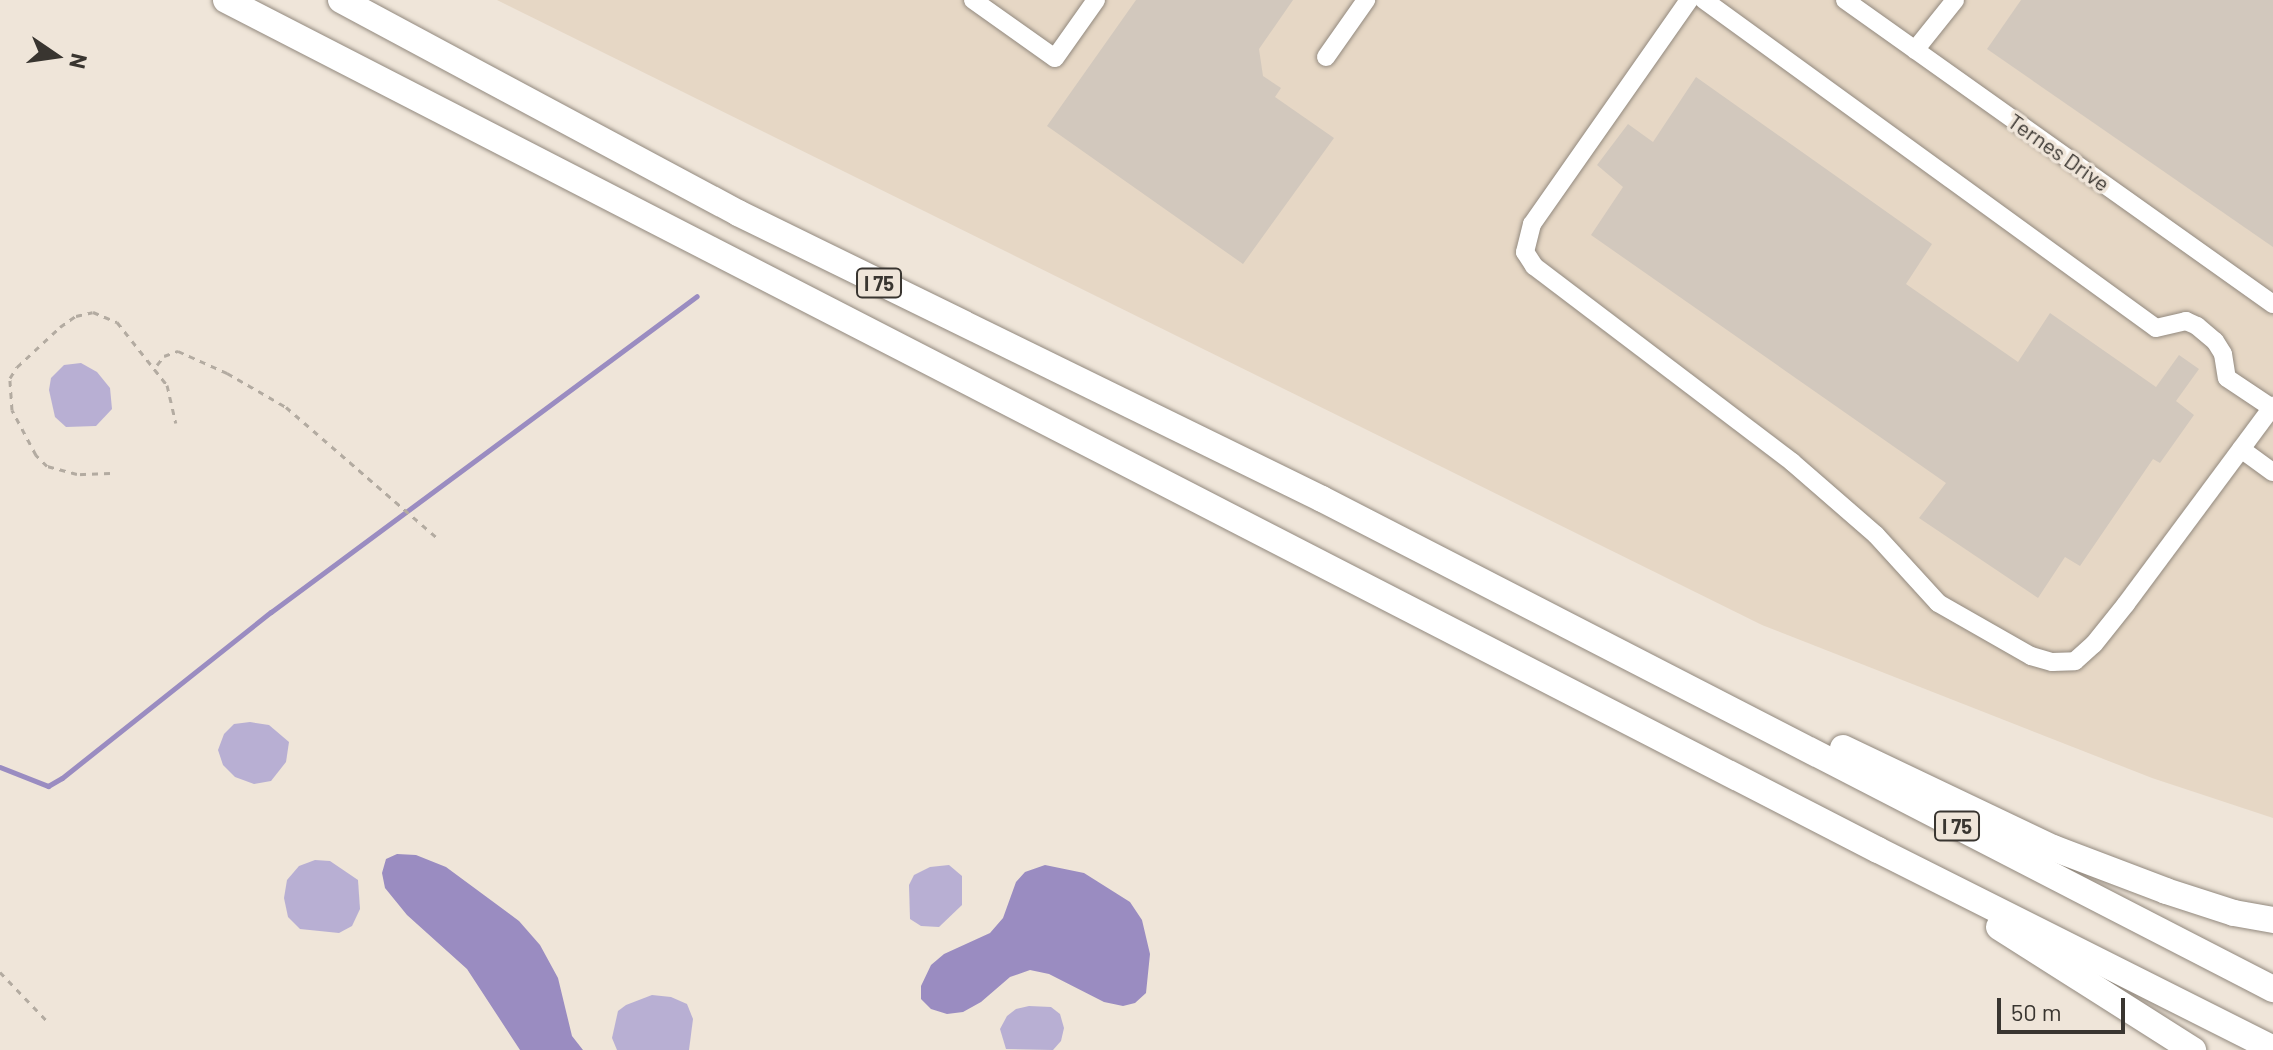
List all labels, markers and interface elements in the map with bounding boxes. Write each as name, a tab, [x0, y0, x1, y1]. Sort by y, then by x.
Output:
north arrow	[16, 16, 96, 96]
text: N	[65, 51, 94, 71]
street label: Ternes Drive	[2003, 107, 2115, 197]
road number: I 75	[855, 267, 903, 299]
road number: I 75	[1933, 810, 1981, 842]
scale bar	[2001, 982, 2129, 1032]
text: 50 m	[2011, 997, 2062, 1026]

